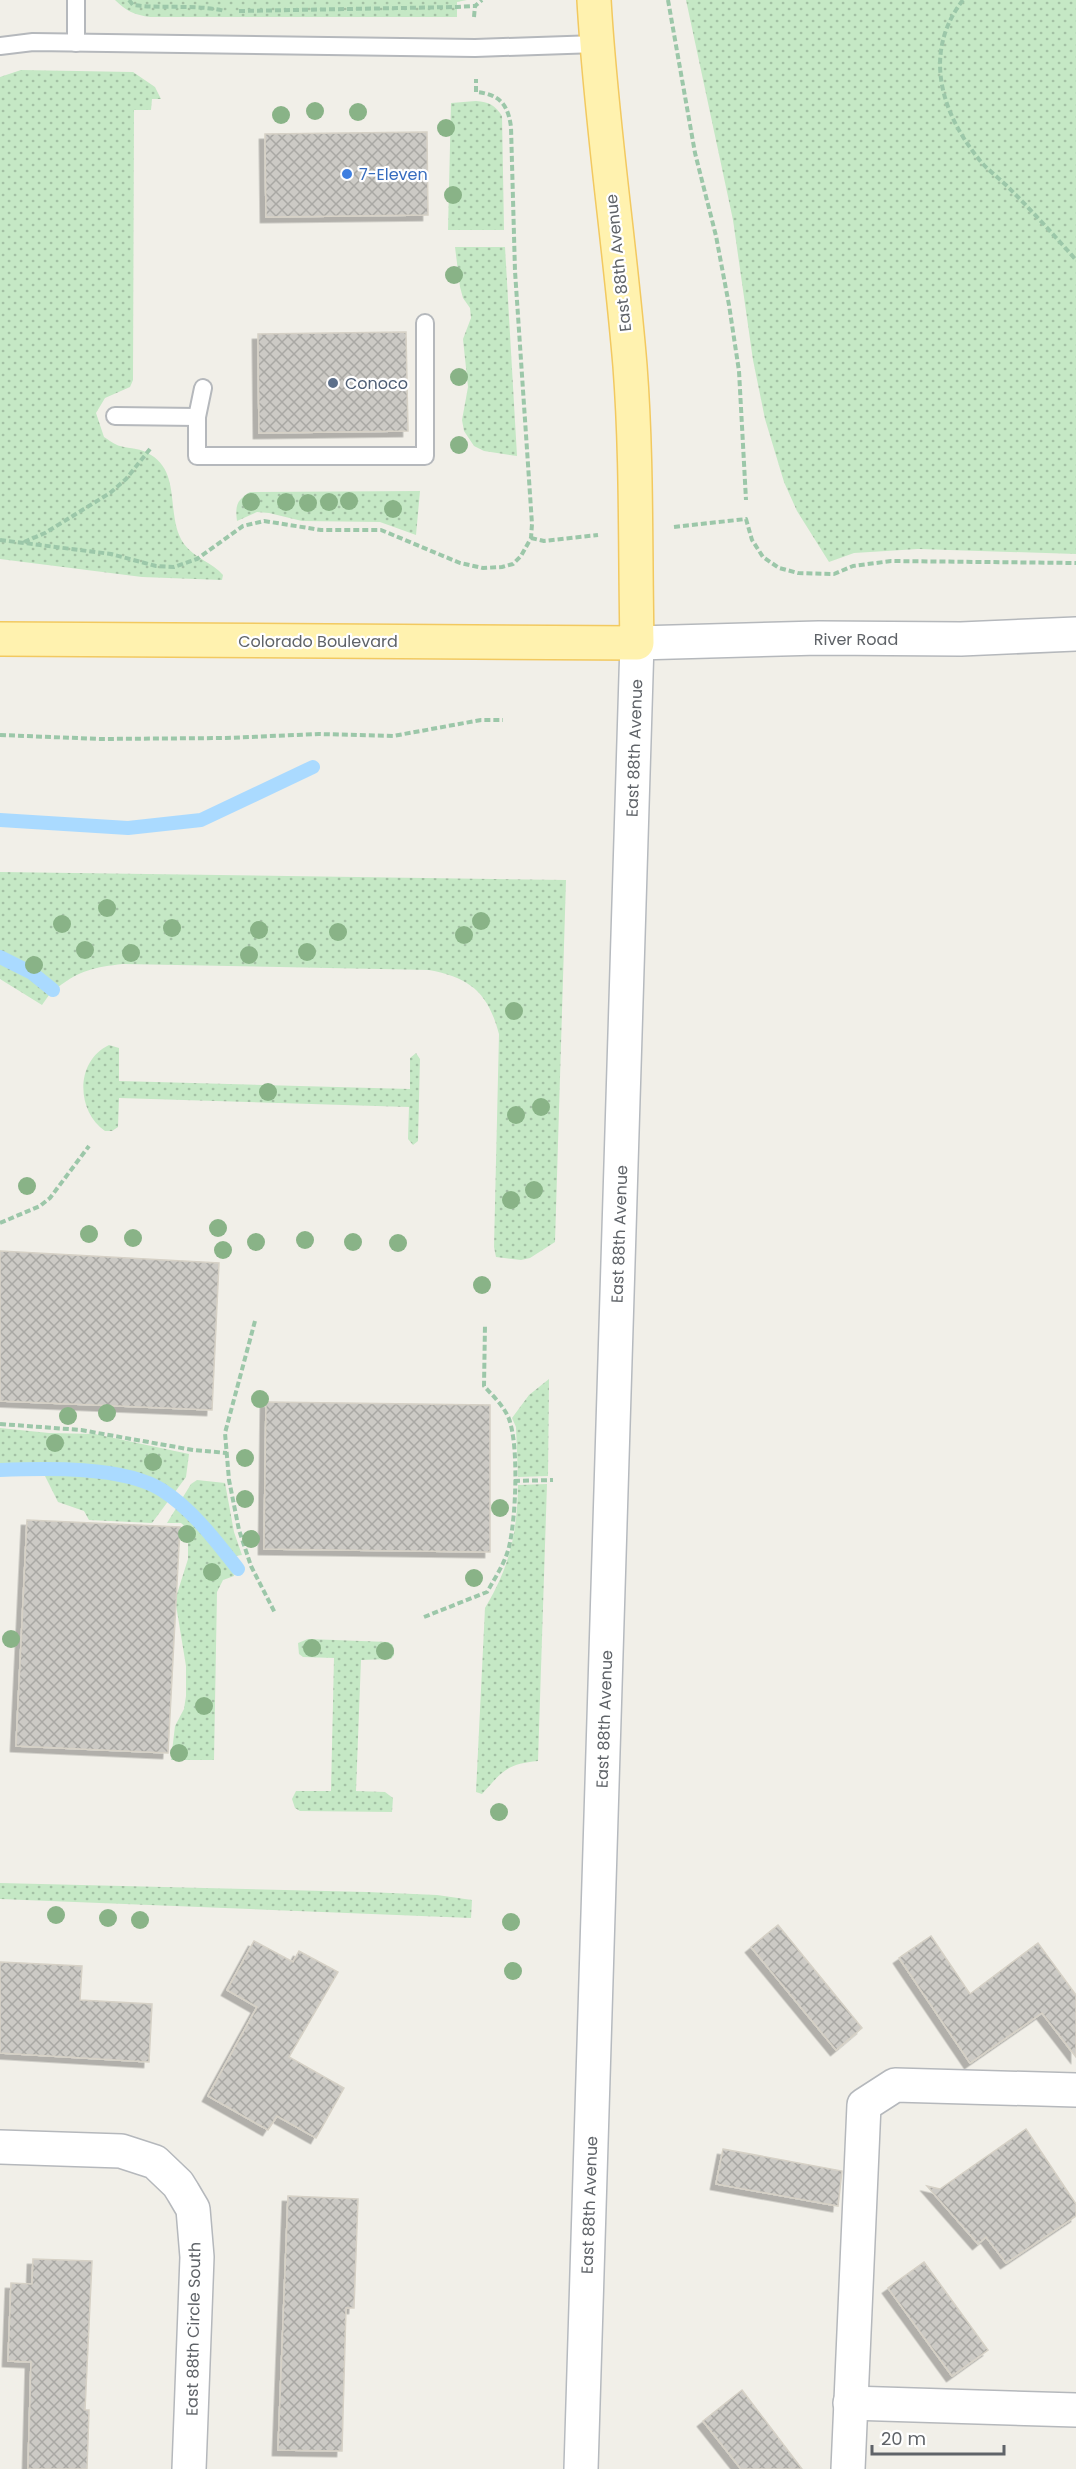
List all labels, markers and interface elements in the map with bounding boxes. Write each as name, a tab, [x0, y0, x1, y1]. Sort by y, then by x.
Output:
place label: 7-Eleven	[359, 163, 428, 186]
marker: 7-Eleven	[340, 167, 354, 181]
street label: East 88th Avenue	[600, 193, 637, 333]
place label: Conoco	[345, 372, 408, 395]
marker: Conoco	[326, 376, 340, 390]
street label: River Road	[814, 628, 898, 651]
street label: Colorado Boulevard	[238, 630, 398, 653]
street label: East 88th Avenue	[621, 679, 648, 817]
street label: East 88th Avenue	[606, 1165, 633, 1303]
street label: East 88th Avenue	[591, 1650, 618, 1788]
street label: East 88th Avenue	[576, 2136, 603, 2274]
street label: East 88th Circle South	[180, 2242, 207, 2416]
scale bar	[872, 2418, 1004, 2456]
text: 20 m	[881, 2426, 926, 2451]

